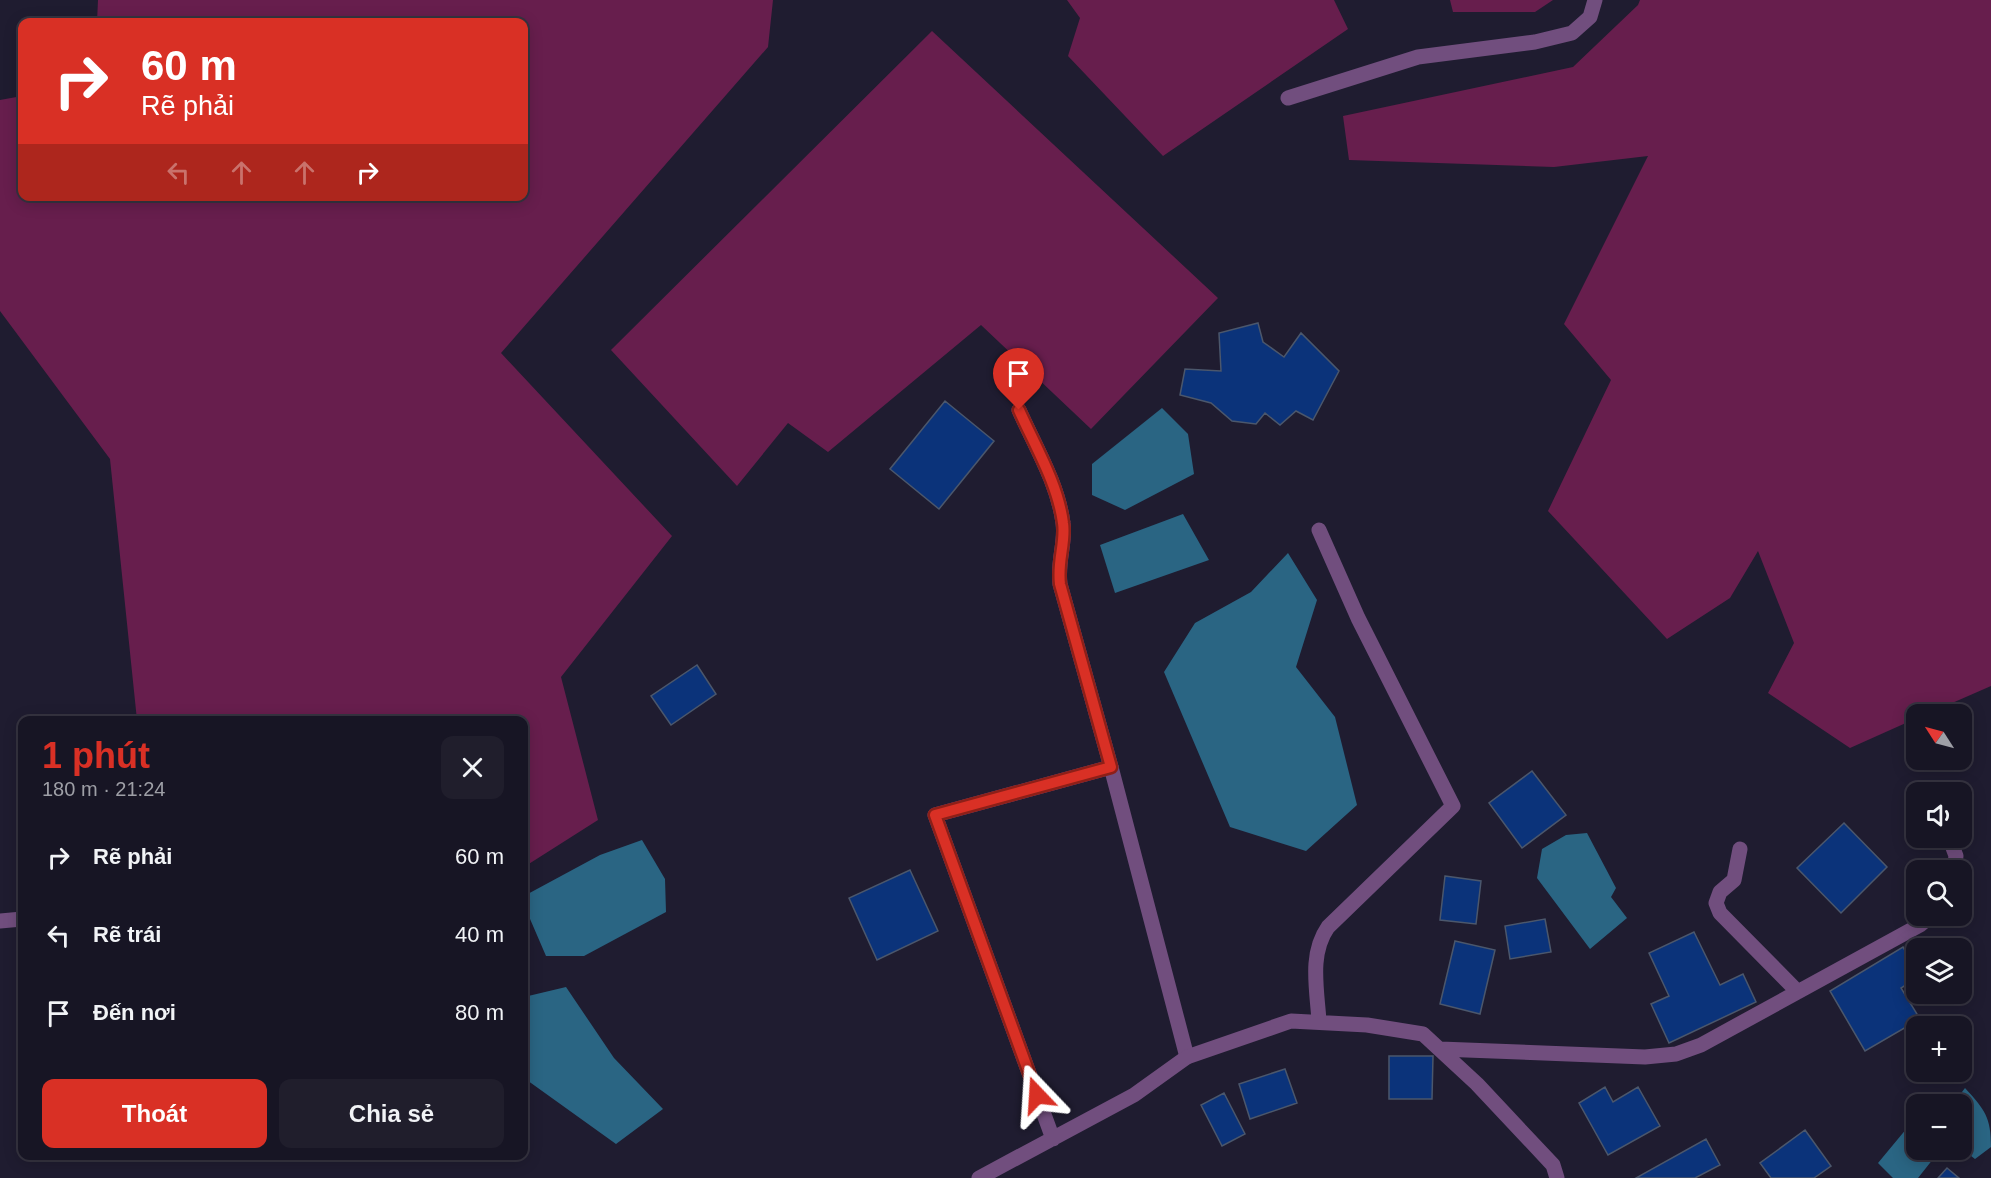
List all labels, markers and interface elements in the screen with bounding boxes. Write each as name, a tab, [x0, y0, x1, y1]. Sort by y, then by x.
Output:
icon: right	[42, 42, 120, 120]
text: 60 m	[141, 42, 237, 89]
text: Rẽ phải	[141, 91, 234, 121]
icon: left	[162, 156, 195, 189]
icon: ahead	[225, 156, 258, 189]
icon: ahead	[288, 156, 321, 189]
icon: right	[351, 156, 384, 189]
pin	[993, 348, 1044, 410]
icon: arrive	[1002, 357, 1035, 390]
north arrow	[1906, 704, 1972, 770]
map controls	[1906, 704, 1972, 1160]
text: 1 phút	[42, 735, 150, 776]
button: close	[441, 736, 504, 799]
text: 180 m · 21:24	[42, 778, 165, 800]
button: sound	[1906, 782, 1972, 848]
icon: right	[42, 841, 75, 874]
text: Rẽ phải	[93, 844, 172, 869]
text: 60 m	[455, 844, 504, 869]
button: search	[1906, 860, 1972, 926]
icon: left	[42, 919, 75, 952]
text: Rẽ trái	[93, 922, 161, 947]
text: 40 m	[455, 922, 504, 947]
button: layers	[1906, 938, 1972, 1004]
icon: arrive	[42, 997, 75, 1030]
text: Đến nơi	[93, 1000, 176, 1025]
text: 80 m	[455, 1000, 504, 1025]
button: +	[1906, 1016, 1972, 1082]
position arrow	[1005, 1063, 1069, 1127]
button: Thoát	[42, 1079, 267, 1148]
button: Chia sẻ	[279, 1079, 504, 1148]
button: −	[1906, 1094, 1972, 1160]

